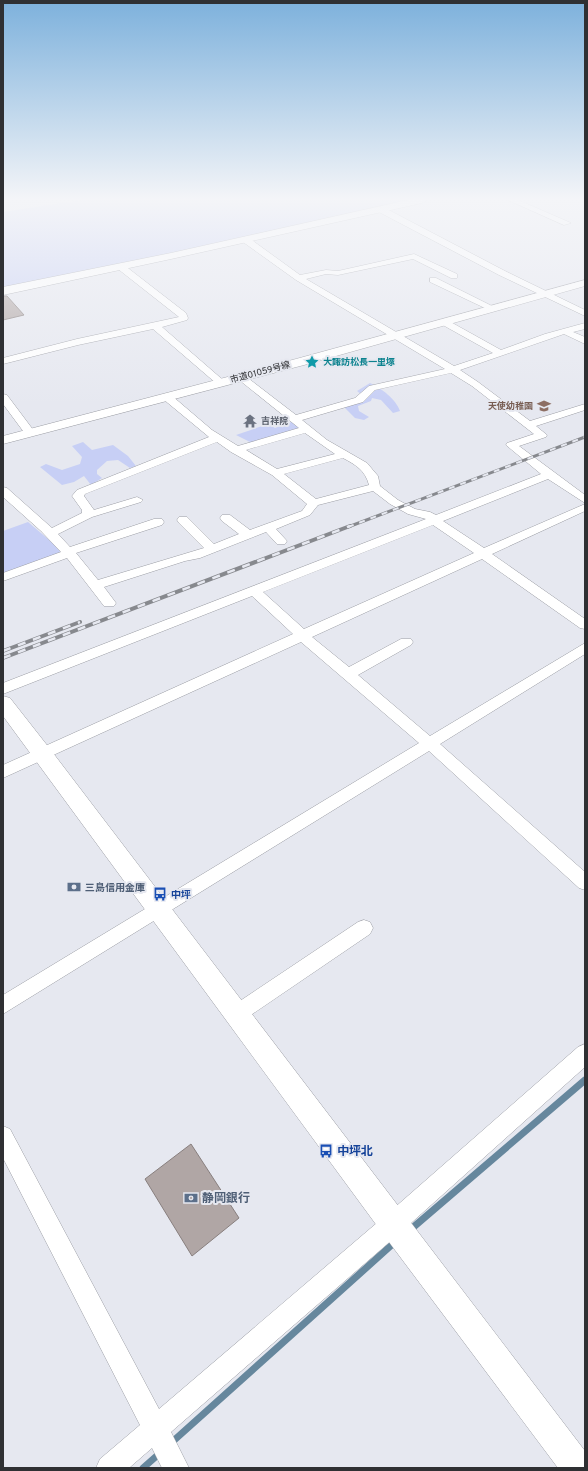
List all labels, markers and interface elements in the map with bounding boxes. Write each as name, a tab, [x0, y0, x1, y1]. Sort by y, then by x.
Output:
place icon: 大諏訪松長一里塚	[304, 354, 320, 370]
place label: 大諏訪松長一里塚	[323, 357, 395, 368]
street label: 市道01059号線	[229, 359, 292, 386]
school or university icon: 天使幼稚園	[536, 398, 552, 414]
place label: 天使幼稚園	[488, 400, 533, 412]
temple icon: 吉祥院	[242, 413, 258, 429]
place label: 吉祥院	[261, 416, 288, 427]
bank icon: 三島信用金庫	[66, 879, 82, 895]
place label: 三島信用金庫	[85, 882, 145, 895]
bus stop icon: 中坪	[152, 886, 168, 902]
place label: 中坪	[171, 889, 191, 902]
bus stop icon: 中坪北	[318, 1143, 334, 1159]
place label: 中坪北	[337, 1144, 373, 1160]
bank icon: 静岡銀行	[183, 1190, 199, 1206]
place label: 静岡銀行	[202, 1191, 250, 1207]

